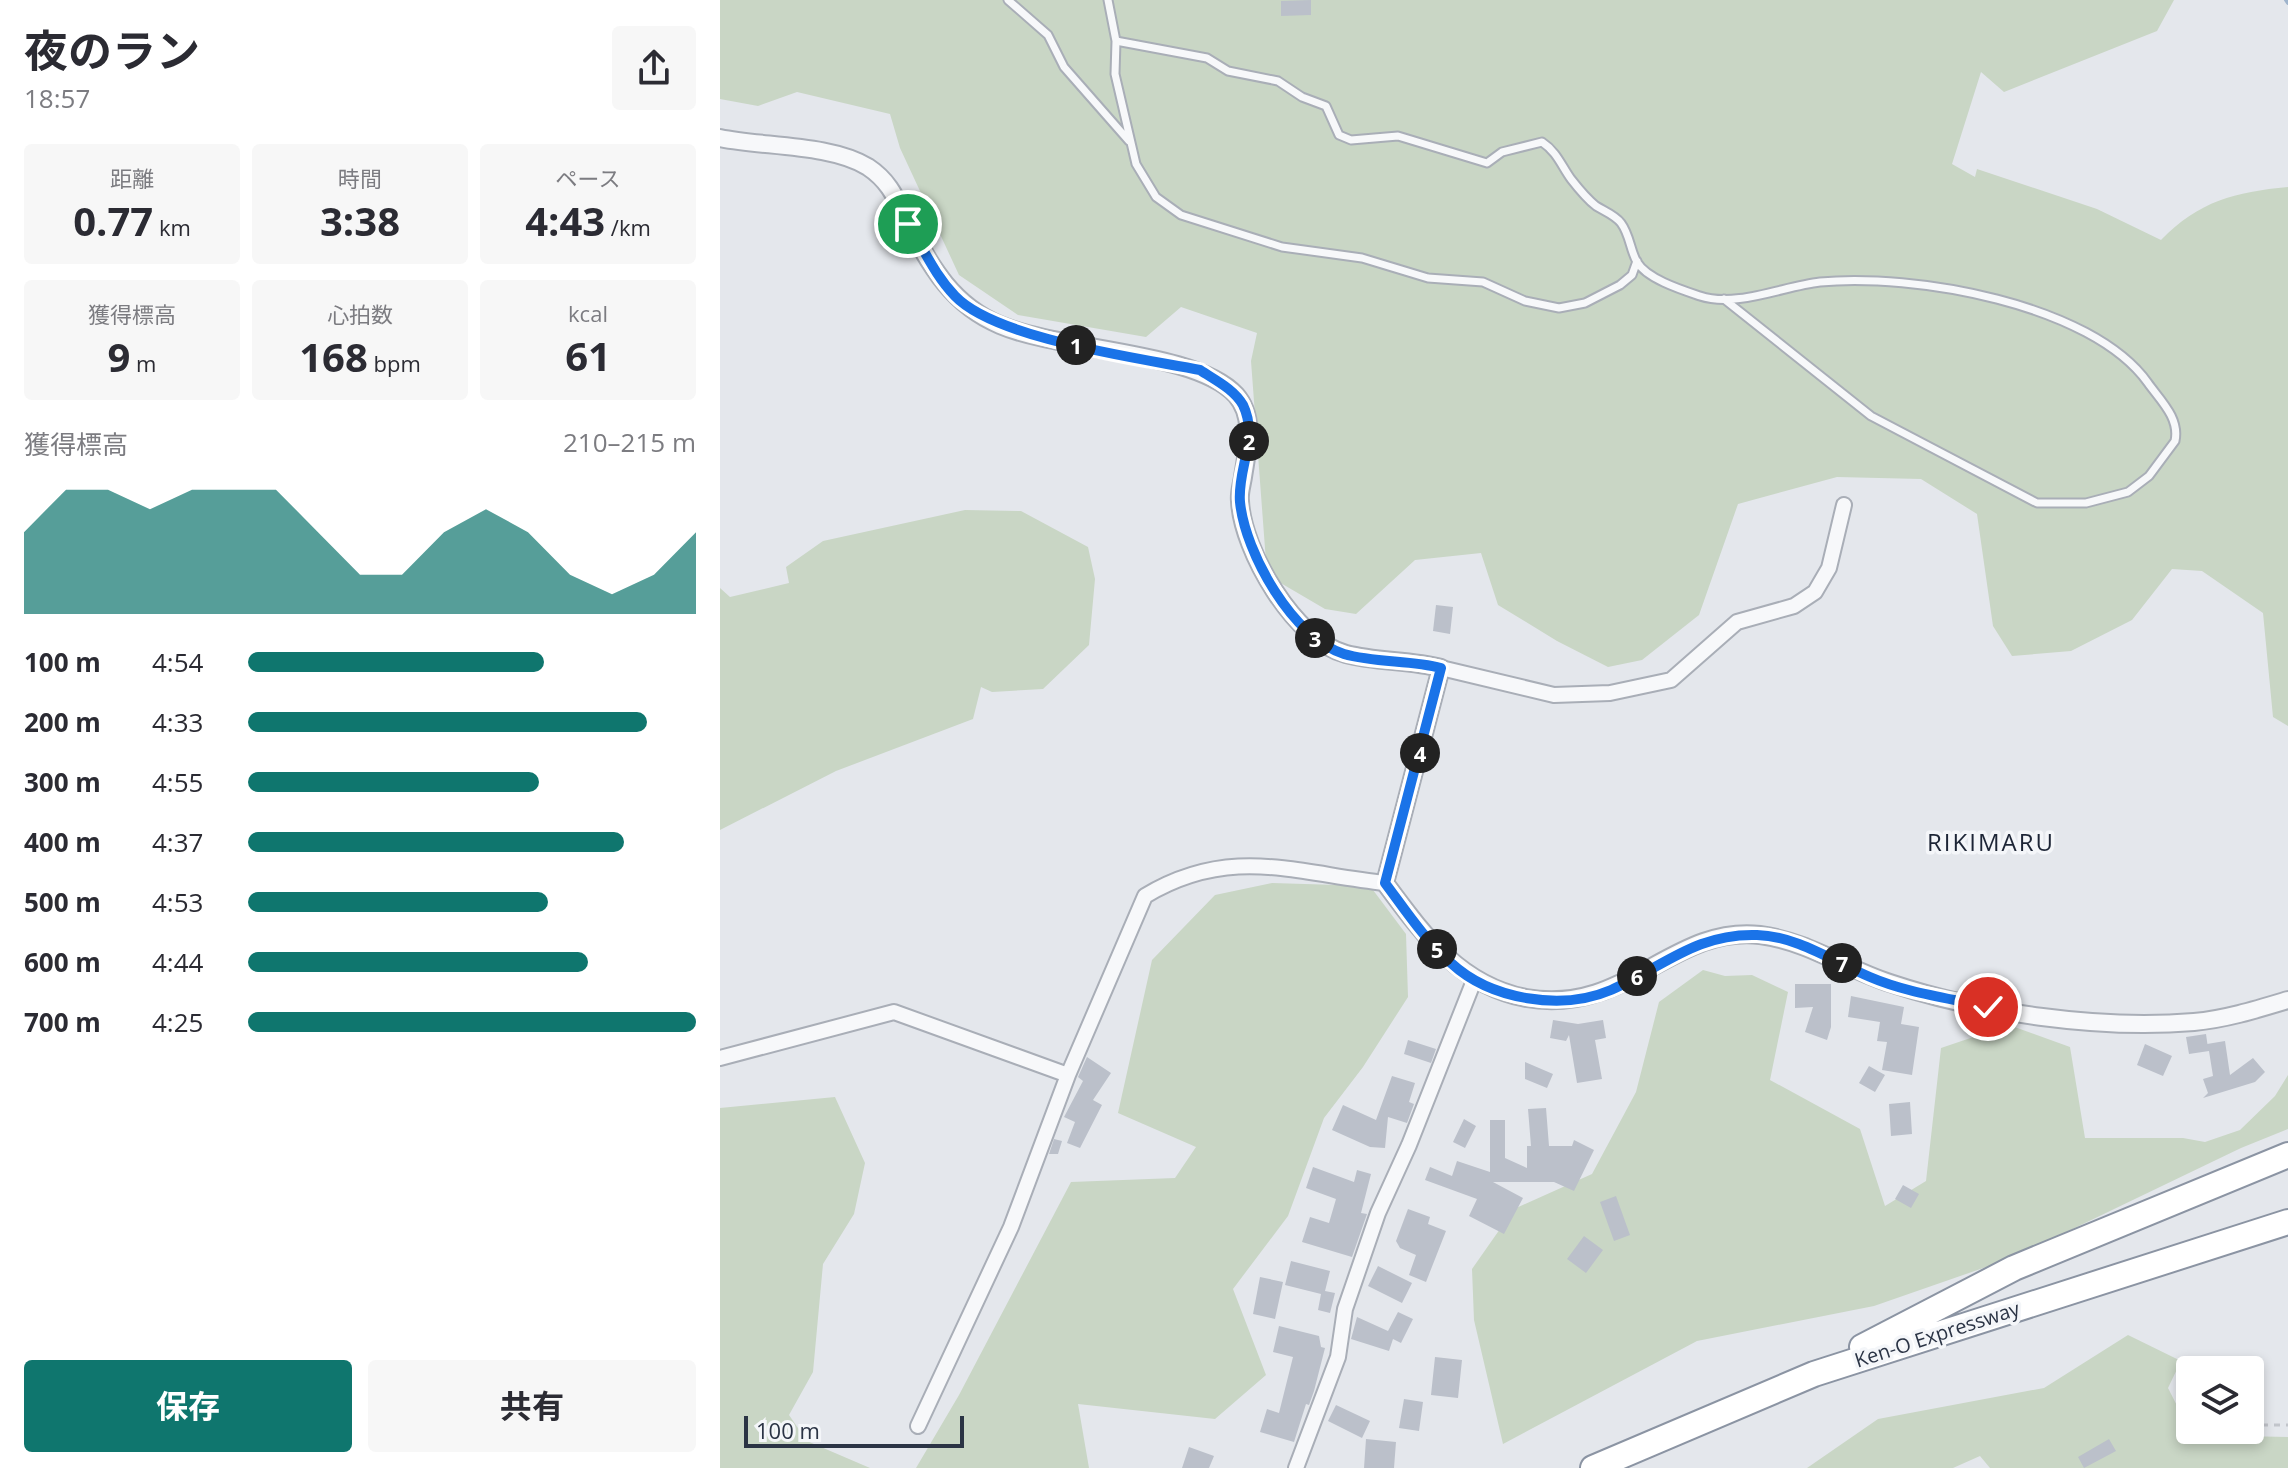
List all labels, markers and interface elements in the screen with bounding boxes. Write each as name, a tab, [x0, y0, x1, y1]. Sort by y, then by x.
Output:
text: 夜のラン	[24, 20, 200, 80]
button: share	[612, 26, 696, 110]
text: 18:57	[24, 80, 90, 116]
text: 距離	[110, 163, 154, 193]
text: 時間	[338, 163, 382, 193]
text: ペース	[556, 163, 620, 193]
pin	[874, 190, 942, 258]
text: 0.77	[73, 193, 153, 248]
text: 3:38	[320, 193, 400, 248]
text: 4:43	[525, 193, 605, 248]
icon: arrive	[886, 202, 930, 246]
text: km	[153, 212, 191, 242]
text: /km	[605, 212, 651, 242]
text: kcal	[568, 298, 608, 328]
text: 獲得標高	[88, 299, 176, 329]
text: 心拍数	[327, 299, 393, 329]
pin: 1	[1056, 325, 1096, 365]
text: 61	[565, 328, 611, 383]
text: 9	[108, 329, 130, 384]
text: 168	[299, 329, 368, 384]
text: 1	[1070, 330, 1082, 360]
text: m	[130, 348, 156, 378]
text: bpm	[368, 348, 421, 378]
pin: 2	[1229, 421, 1269, 461]
text: 210–215 m	[563, 424, 696, 460]
text: 獲得標高	[24, 426, 128, 462]
text: 2	[1243, 426, 1255, 456]
pin: 3	[1295, 618, 1335, 658]
text: 3	[1309, 623, 1321, 653]
text: 100 m	[24, 644, 101, 680]
text: 4:54	[152, 644, 203, 680]
text: 200 m	[24, 704, 101, 740]
text: 4:33	[152, 704, 203, 740]
pin: 4	[1400, 733, 1440, 773]
text: 4	[1414, 738, 1426, 768]
text: 300 m	[24, 764, 101, 800]
text: 4:55	[152, 764, 203, 800]
text: 400 m	[24, 824, 101, 860]
text: 4:37	[152, 824, 203, 860]
district label: RIKIMARU	[1927, 825, 2055, 858]
text: 500 m	[24, 884, 101, 920]
text: 4:53	[152, 884, 203, 920]
pin: 5	[1417, 929, 1457, 969]
text: 5	[1431, 934, 1443, 964]
pin: 7	[1822, 943, 1862, 983]
text: 600 m	[24, 944, 101, 980]
text: 4:44	[152, 944, 203, 980]
text: 7	[1836, 948, 1848, 978]
pin: 6	[1617, 956, 1657, 996]
text: 6	[1631, 961, 1643, 991]
pin	[1954, 973, 2022, 1041]
icon: check	[1966, 985, 2010, 1029]
text: 700 m	[24, 1004, 101, 1040]
text: 4:25	[152, 1004, 203, 1040]
street label: Ken-O Expressway	[1851, 1294, 2024, 1373]
map controls	[2176, 1356, 2264, 1444]
button: layers	[2176, 1356, 2264, 1444]
button: 保存	[24, 1360, 352, 1452]
button: 共有	[368, 1360, 696, 1452]
scale bar	[744, 1412, 964, 1448]
text: 100 m	[756, 1415, 820, 1445]

